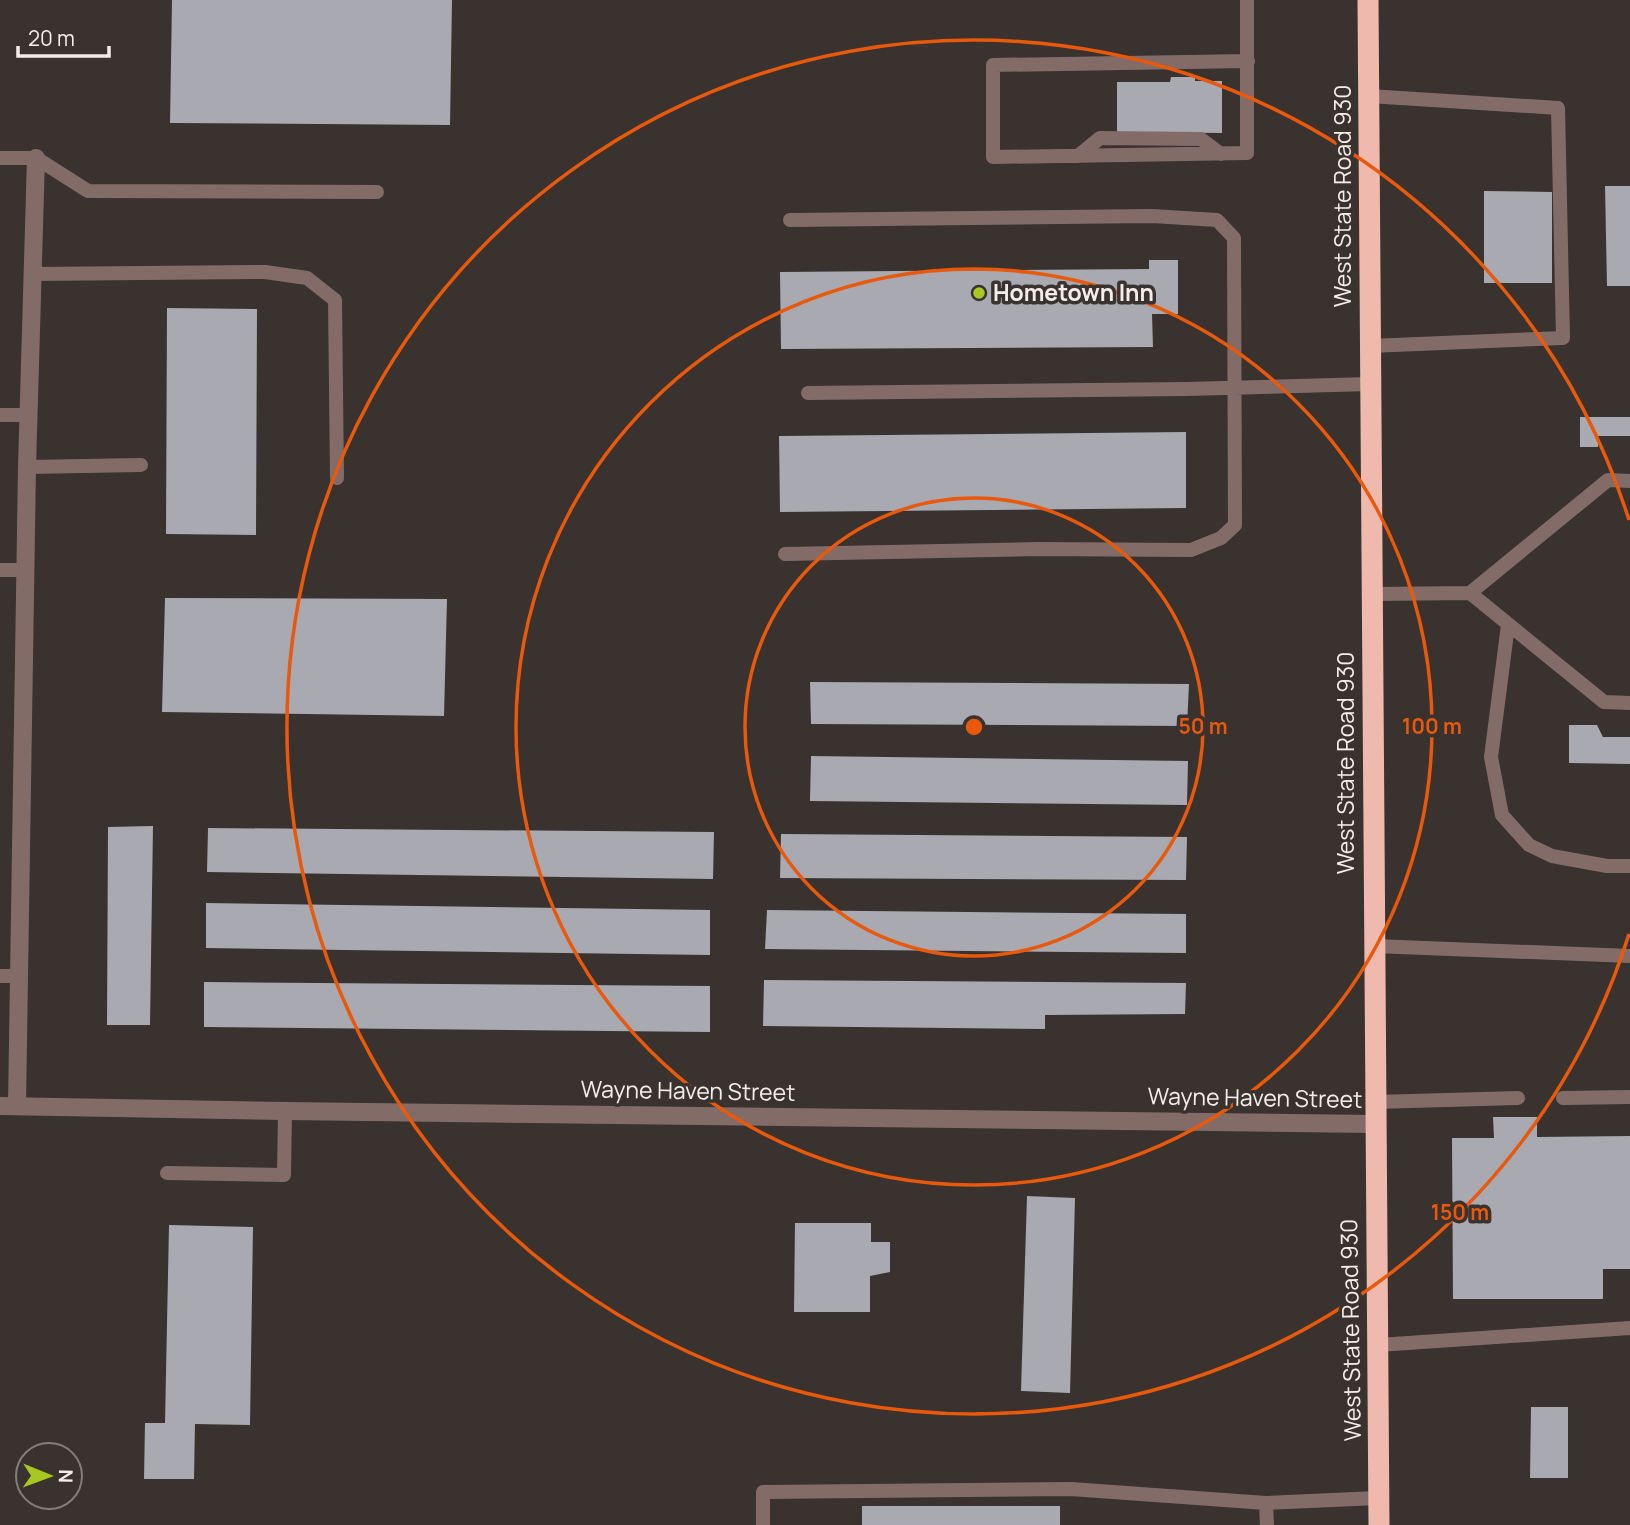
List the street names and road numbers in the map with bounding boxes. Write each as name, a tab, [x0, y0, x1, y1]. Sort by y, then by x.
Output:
street label: West State Road 930	[1326, 85, 1358, 307]
street label: West State Road 930	[1329, 652, 1361, 874]
street label: Wayne Haven Street	[580, 1072, 796, 1108]
street label: Wayne Haven Street	[1147, 1079, 1363, 1115]
street label: West State Road 930	[1332, 1218, 1368, 1442]

